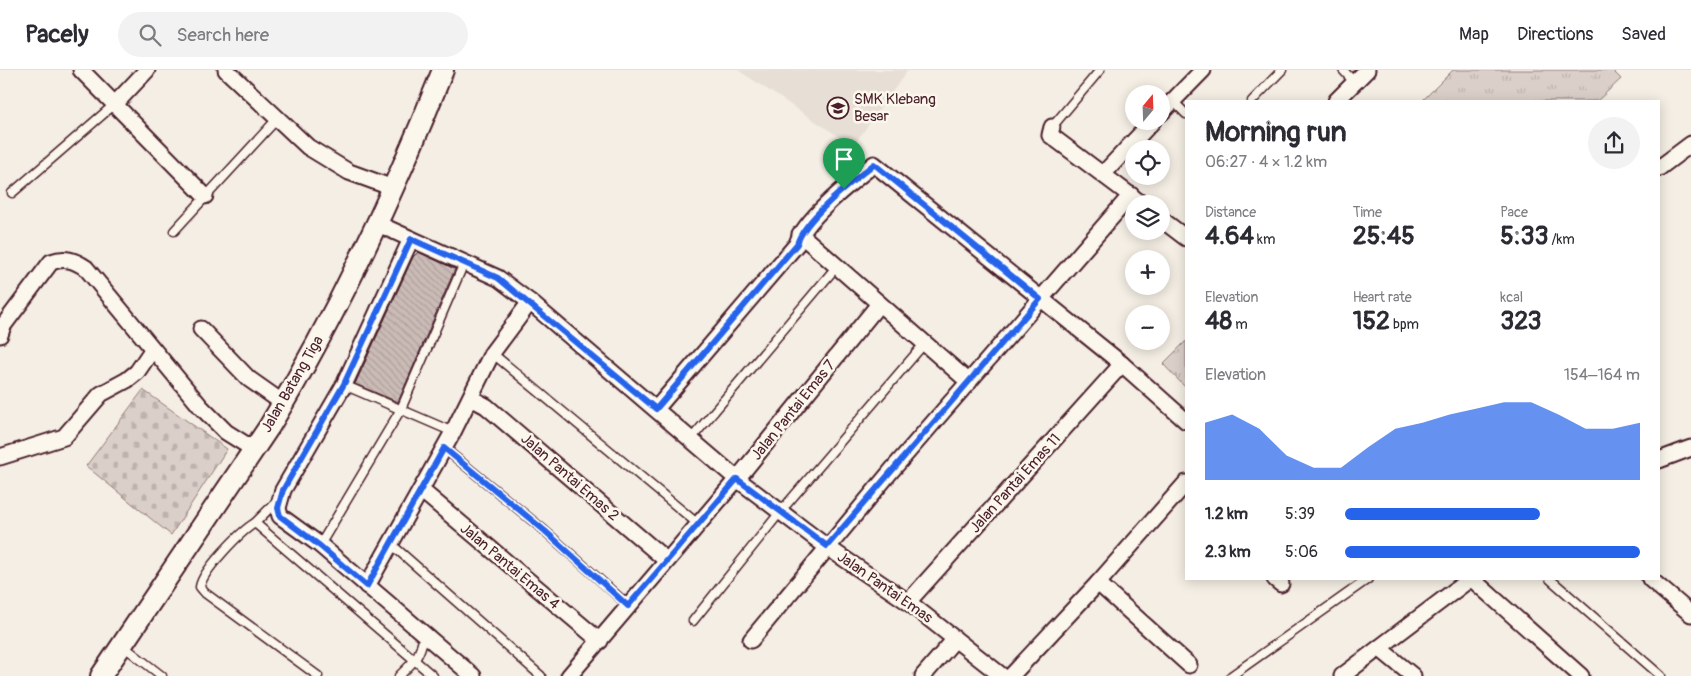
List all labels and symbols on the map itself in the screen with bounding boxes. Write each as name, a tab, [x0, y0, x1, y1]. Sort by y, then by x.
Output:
north arrow	[1125, 85, 1170, 130]
place label: SMK Klebang Besar	[854, 90, 936, 126]
school or university icon: SMK Klebang Besar	[826, 96, 850, 120]
pin	[823, 138, 865, 189]
street label: Jalan Batang Tiga	[257, 333, 328, 436]
street label: Jalan Pantai Emas 7	[747, 356, 840, 464]
street label: Jalan Pantai Emas 2	[517, 430, 623, 525]
street label: Jalan Pantai Emas 11	[966, 430, 1065, 537]
street label: Jalan Pantai Emas 4	[456, 519, 564, 614]
street label: Jalan Pantai Emas	[833, 547, 936, 628]

